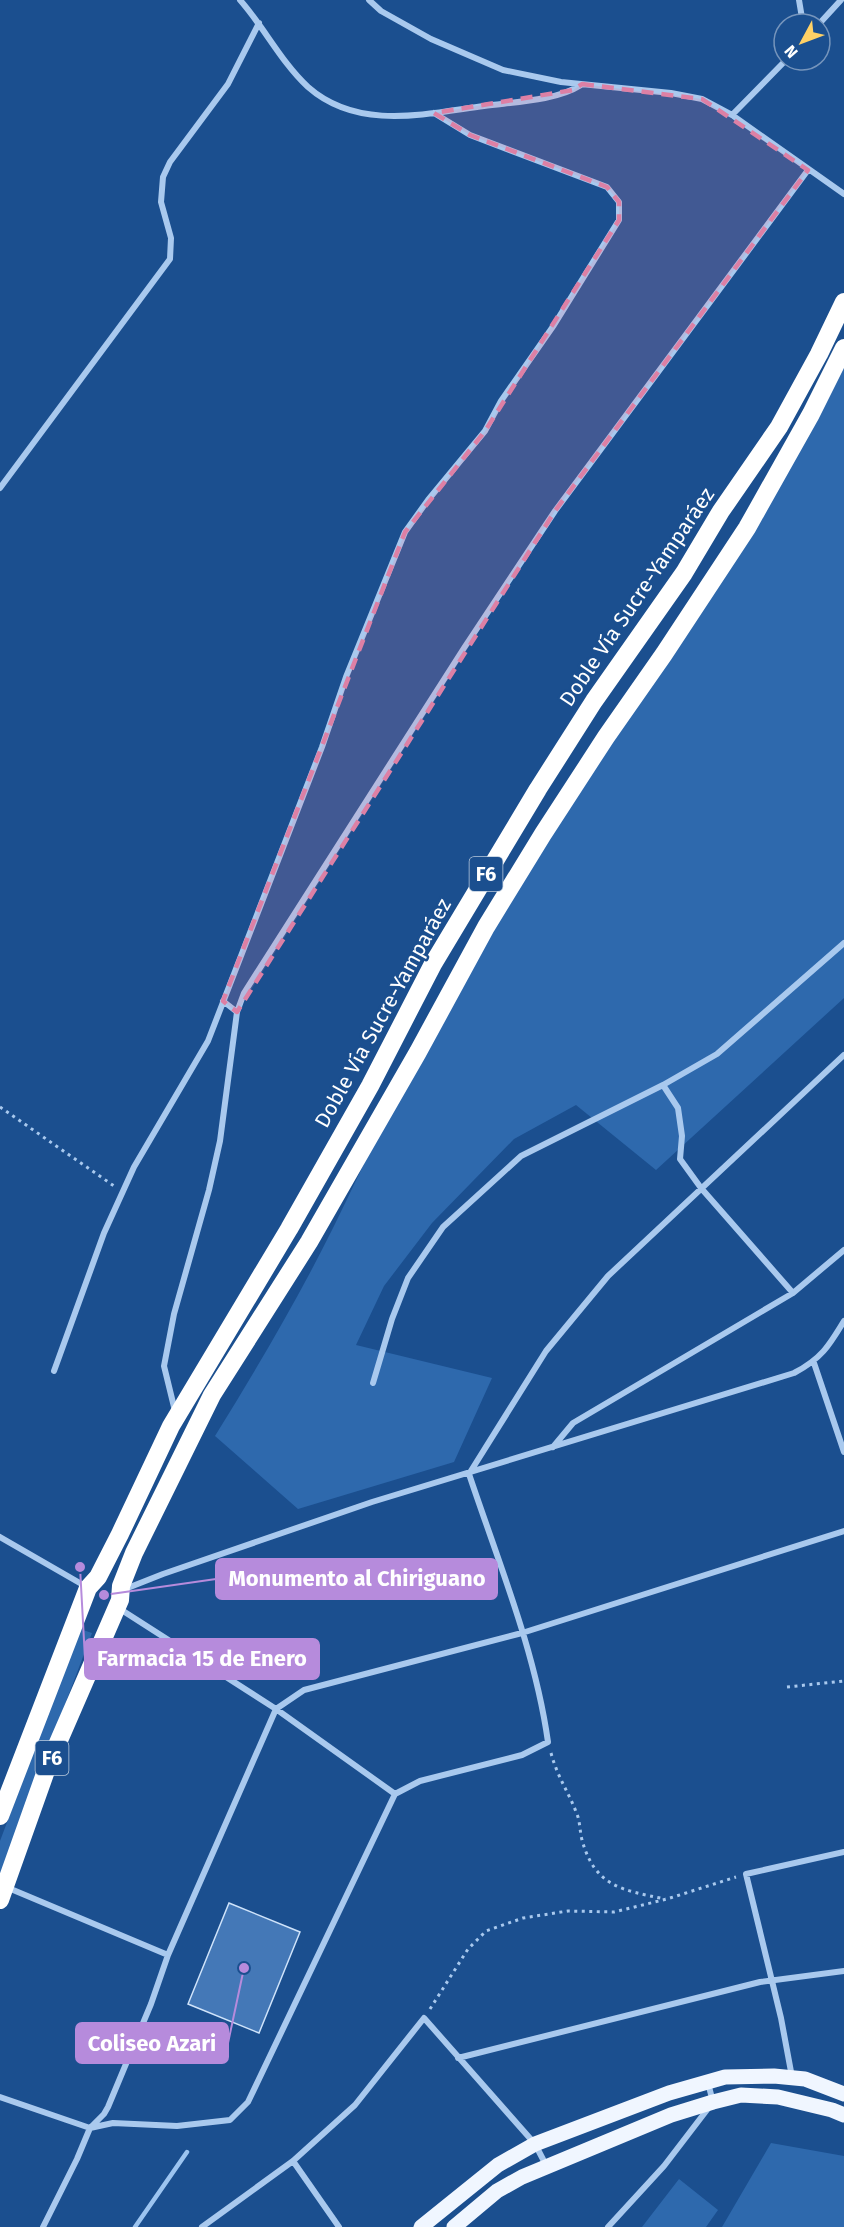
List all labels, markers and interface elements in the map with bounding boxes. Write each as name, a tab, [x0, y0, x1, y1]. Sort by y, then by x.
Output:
north arrow	[772, 12, 832, 72]
text: N	[780, 41, 802, 62]
street label: Doble Vía Sucre-Yamparáez	[554, 483, 720, 711]
road number: F6	[470, 857, 502, 891]
street label: Doble Vía Sucre-Yamparáez	[309, 894, 457, 1132]
callout: Monumento al Chiriguano	[216, 1559, 497, 1599]
text: Monumento al Chiriguano	[228, 1565, 486, 1592]
callout: Farmacia 15 de Enero	[85, 1639, 319, 1679]
text: Farmacia 15 de Enero	[97, 1645, 307, 1672]
road number: F6	[36, 1741, 68, 1775]
callout: Coliseo Azari	[76, 2023, 228, 2063]
text: Coliseo Azari	[88, 2030, 216, 2057]

